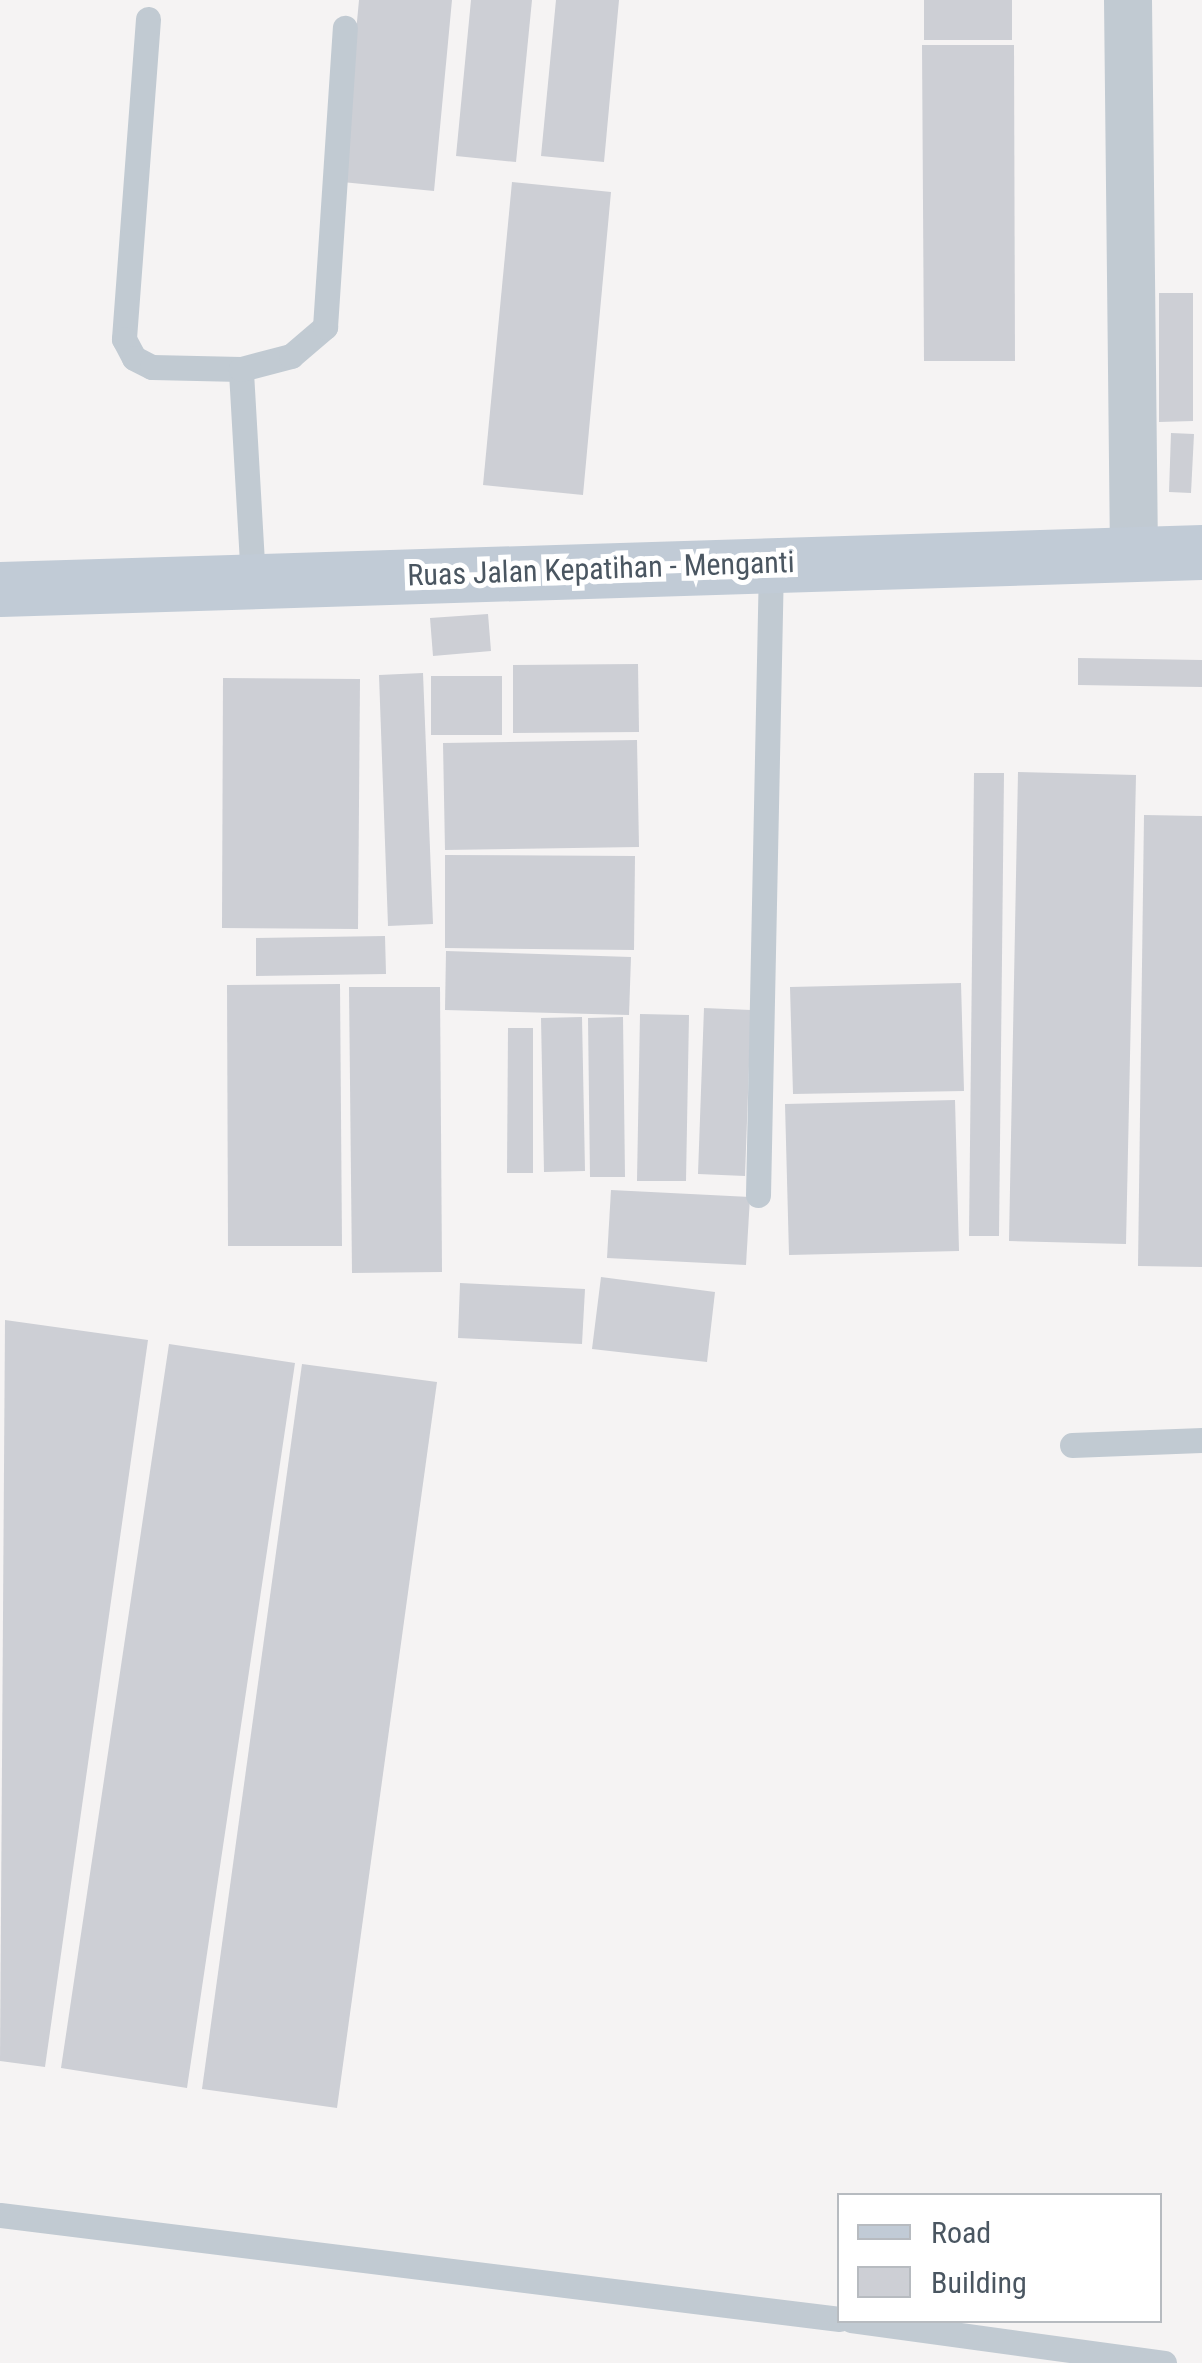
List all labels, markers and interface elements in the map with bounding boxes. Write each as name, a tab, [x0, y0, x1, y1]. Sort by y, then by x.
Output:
street label: Ruas Jalan Kepatihan - Menganti	[407, 544, 795, 594]
legend	[837, 2193, 1162, 2323]
text: Road	[931, 2215, 991, 2250]
text: Building	[931, 2265, 1027, 2300]

